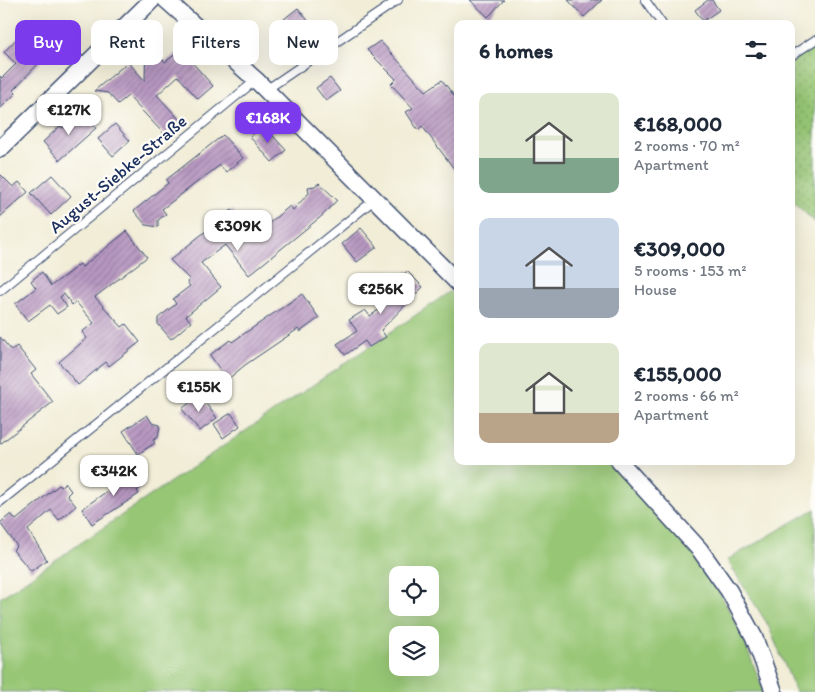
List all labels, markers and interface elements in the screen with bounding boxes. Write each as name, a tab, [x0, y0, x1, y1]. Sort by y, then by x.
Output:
chip: Buy	[15, 20, 81, 65]
chip: Rent	[91, 20, 163, 65]
chip: Filters	[173, 20, 259, 65]
chip: New	[269, 20, 338, 65]
icon: filters	[742, 36, 770, 64]
text: 6 homes	[479, 38, 553, 63]
pin: €127K	[34, 94, 104, 136]
text: €127K	[47, 100, 91, 119]
pin: €168K	[233, 102, 303, 144]
text: €168K	[246, 108, 290, 127]
street label: August-Siebke-Straße	[45, 110, 191, 238]
text: €168,000	[634, 111, 722, 136]
icon: home	[519, 113, 579, 173]
text: 2 rooms · 70 m²	[634, 136, 740, 155]
text: Apartment	[634, 155, 709, 174]
pin: €309K	[203, 210, 273, 252]
text: €309K	[215, 216, 261, 235]
text: €309,000	[634, 236, 725, 261]
icon: home	[519, 238, 579, 298]
text: 5 rooms · 153 m²	[634, 261, 746, 280]
pin: €256K	[346, 272, 416, 315]
text: €256K	[359, 279, 403, 298]
text: House	[634, 280, 677, 299]
text: €155,000	[634, 361, 722, 386]
icon: home	[519, 363, 579, 423]
pin: €155K	[164, 370, 234, 413]
text: €155K	[177, 377, 221, 396]
text: 2 rooms · 66 m²	[634, 386, 739, 405]
text: Apartment	[634, 405, 709, 424]
pin: €342K	[79, 454, 149, 497]
text: €342K	[91, 461, 137, 480]
map controls	[389, 566, 439, 676]
button: locate	[389, 566, 439, 616]
button: layers	[389, 626, 439, 676]

